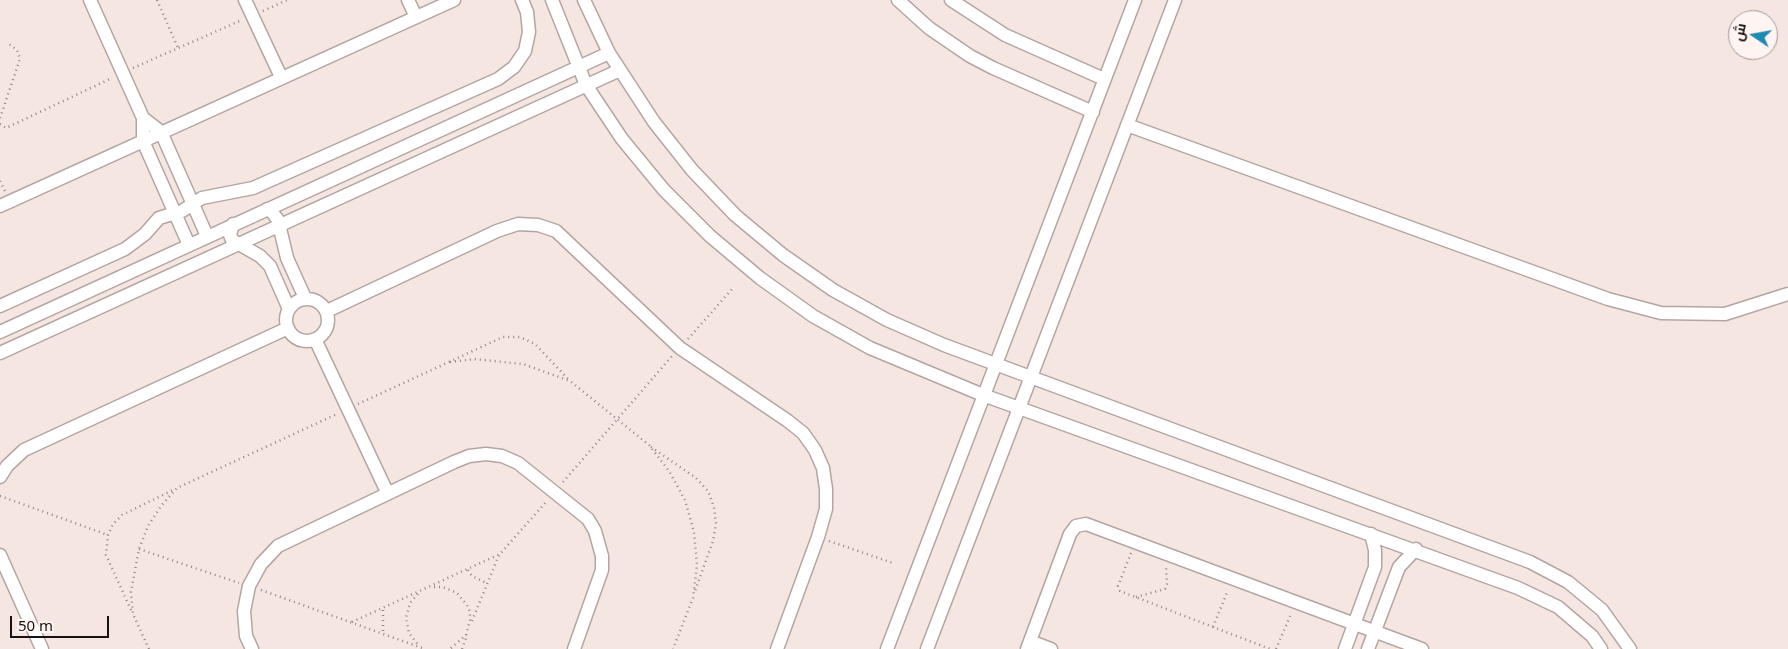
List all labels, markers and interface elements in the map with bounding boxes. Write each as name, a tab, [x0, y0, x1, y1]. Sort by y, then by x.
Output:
north arrow	[1728, 10, 1778, 60]
text: ش	[1728, 21, 1750, 43]
scale bar	[12, 606, 111, 638]
text: 50 m	[18, 615, 53, 635]

